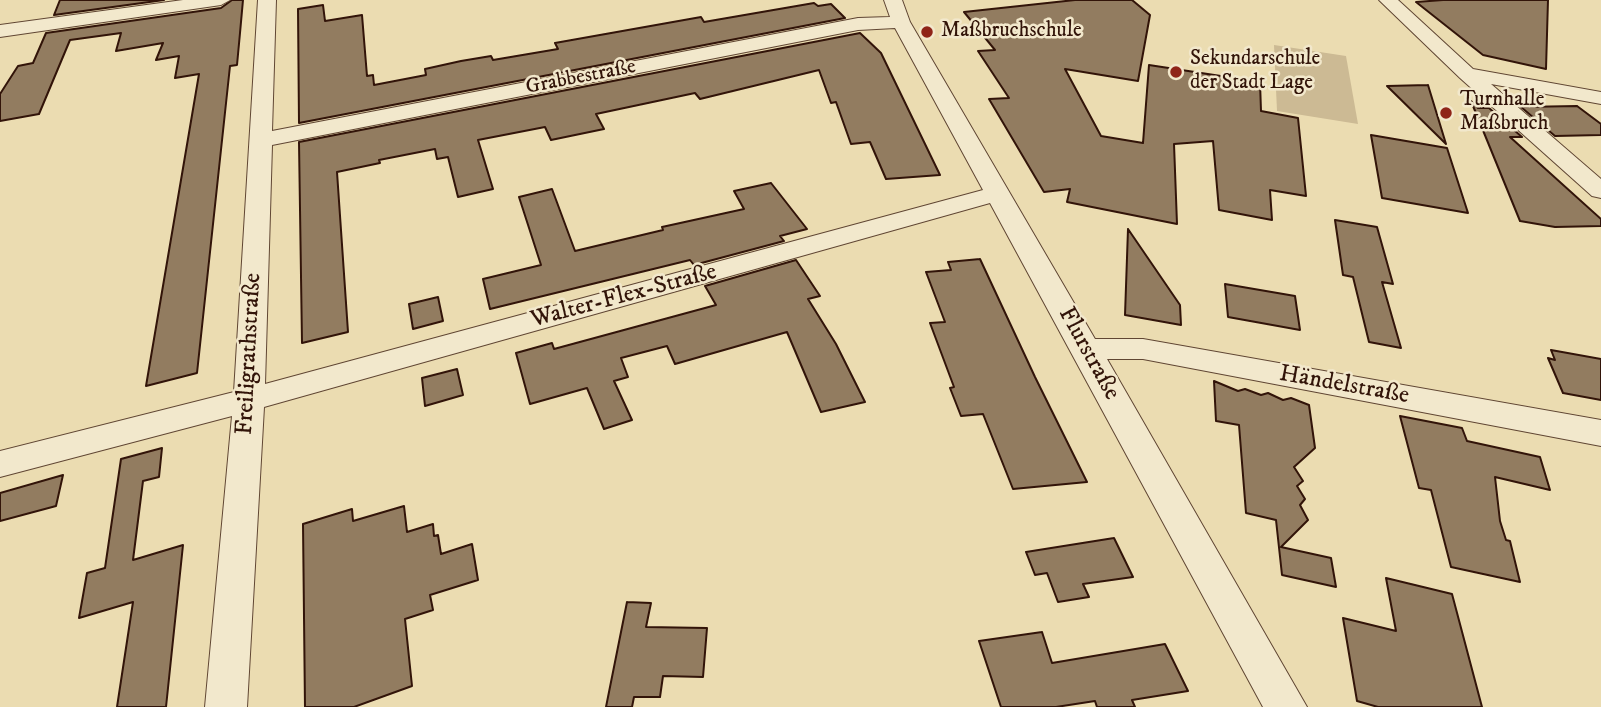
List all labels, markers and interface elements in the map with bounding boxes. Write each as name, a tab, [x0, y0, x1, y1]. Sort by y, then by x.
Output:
place label: Maßbruchschule	[941, 19, 1082, 45]
marker: Maßbruchschule	[919, 24, 935, 40]
place label: Sekundarschule der Stadt Lage	[1190, 47, 1320, 97]
street label: Grabbestraße	[524, 55, 638, 101]
marker: Sekundarschule der Stadt Lage	[1168, 64, 1184, 80]
place label: Turnhalle Maßbruch	[1460, 88, 1549, 138]
marker: Turnhalle Maßbruch	[1438, 105, 1454, 121]
street label: Walter-Flex-Straße	[528, 258, 720, 336]
street label: Freiligrathstraße	[231, 272, 269, 436]
street label: Flurstraße	[1051, 303, 1125, 405]
street label: Händelstraße	[1277, 360, 1411, 412]

